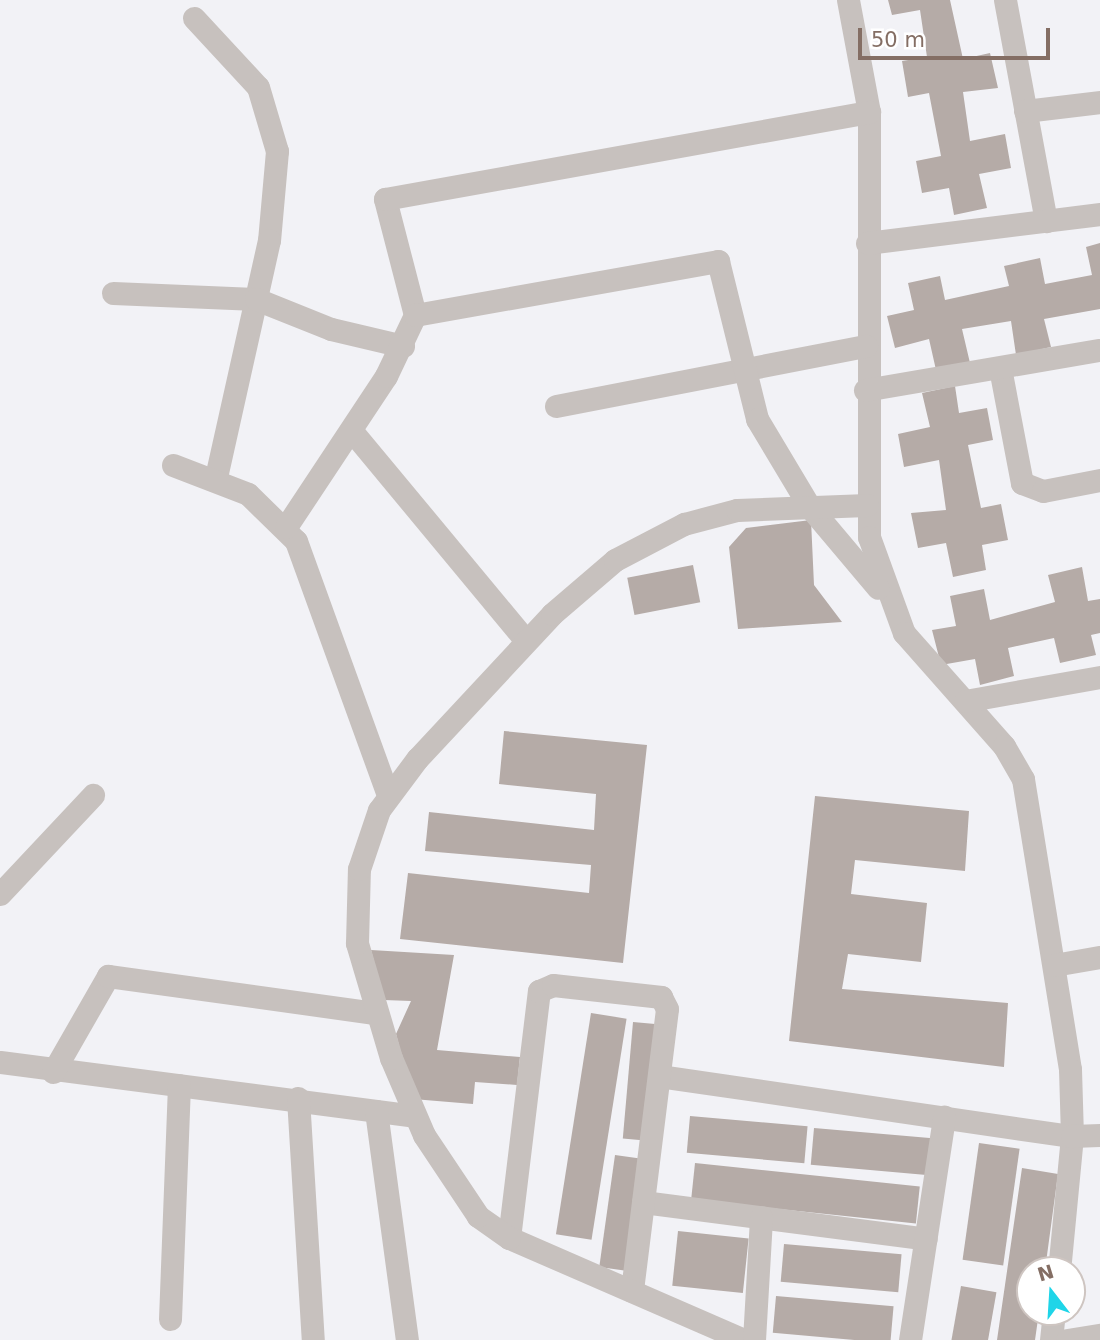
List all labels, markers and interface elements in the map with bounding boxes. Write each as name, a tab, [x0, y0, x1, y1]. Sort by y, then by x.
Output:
scale bar	[862, 14, 1054, 58]
text: 50 m	[871, 28, 925, 52]
north arrow	[1016, 1256, 1086, 1326]
text: N	[1035, 1260, 1056, 1286]

